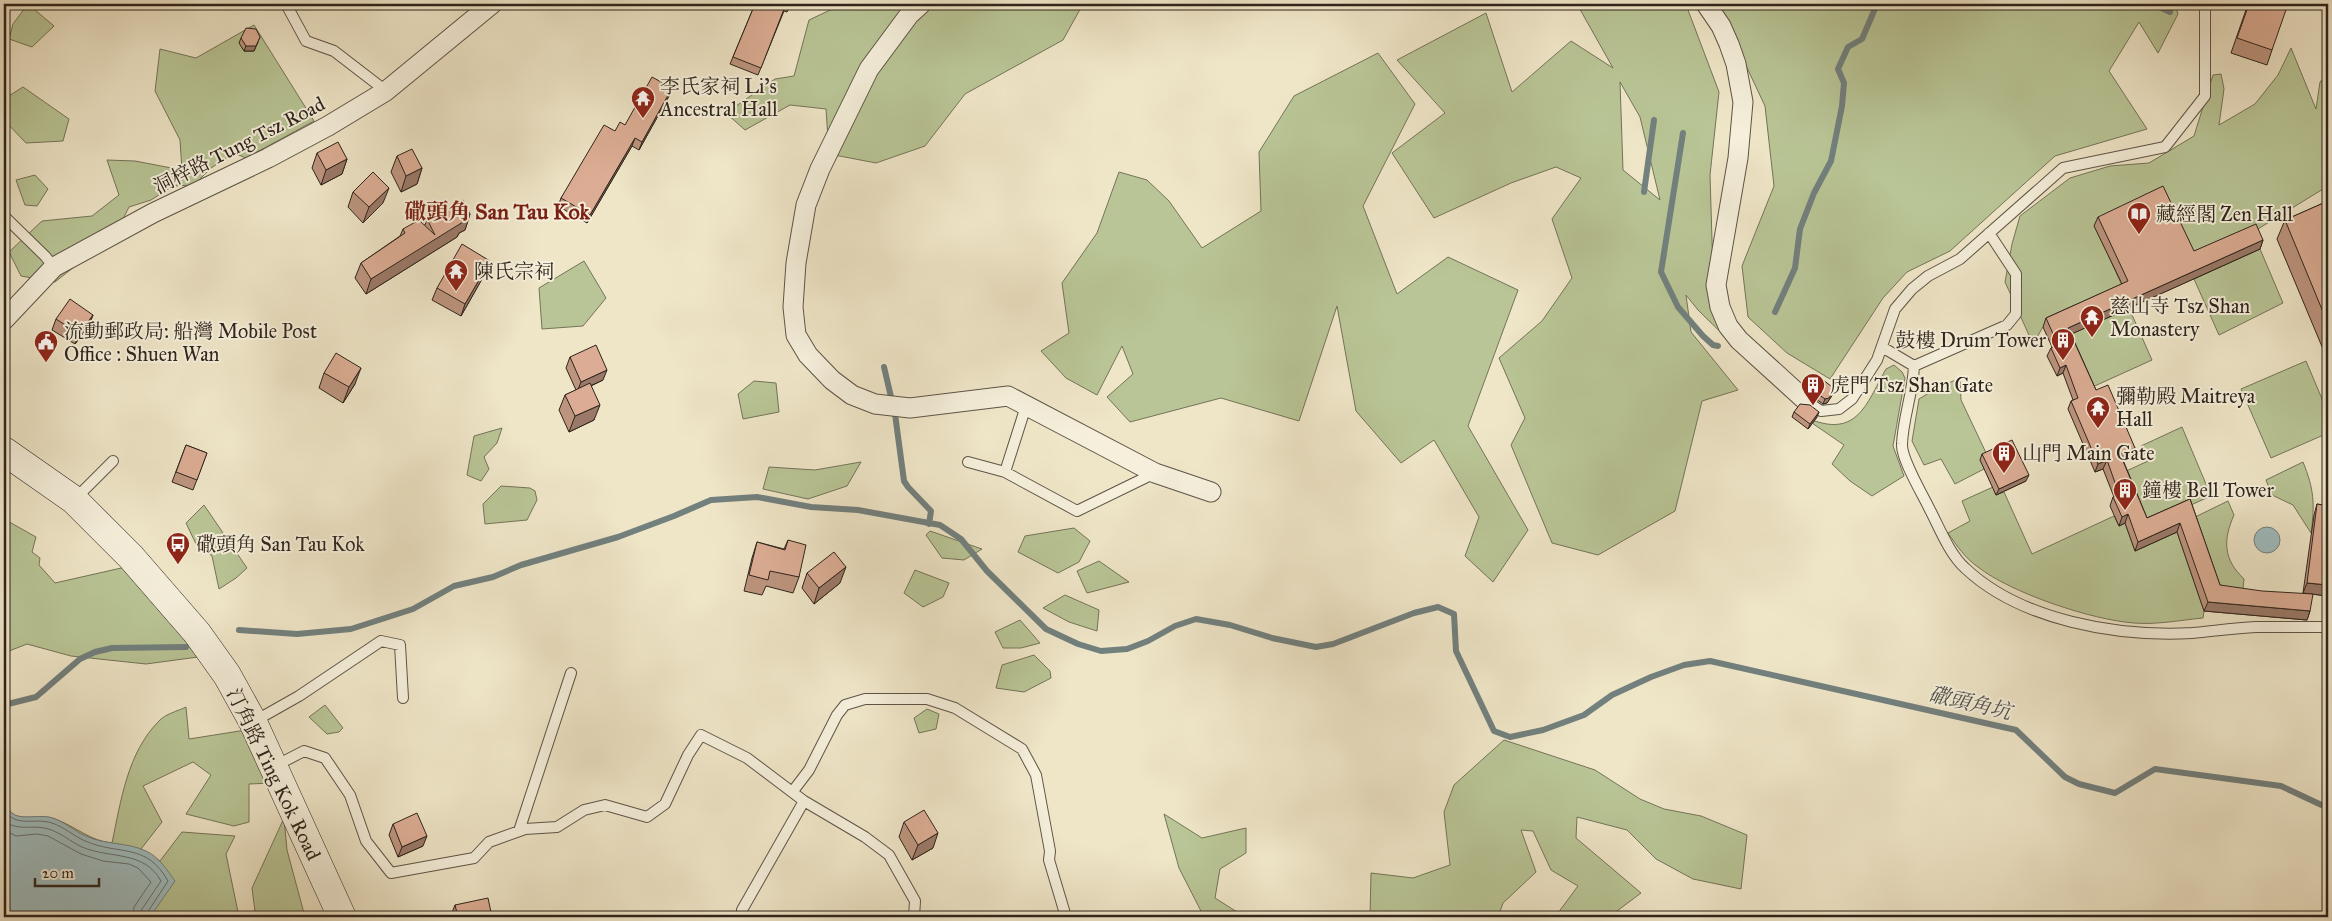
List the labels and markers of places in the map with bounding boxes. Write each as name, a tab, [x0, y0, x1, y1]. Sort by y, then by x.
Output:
place label: 李氏家祠 Li's Ancestral Hall	[659, 74, 778, 121]
temple icon: 李氏家祠 Li's Ancestral Hall	[630, 85, 656, 119]
library icon: 藏經閣 Zen Hall	[2126, 201, 2152, 235]
place label: 藏經閣 Zen Hall	[2156, 202, 2293, 226]
temple icon: 陳氏宗祠	[443, 258, 469, 292]
place label: 陳氏宗祠	[474, 259, 554, 283]
place label: 慈山寺 Tsz Shan Monastery	[2110, 294, 2250, 341]
temple icon: 慈山寺 Tsz Shan Monastery	[2079, 304, 2105, 338]
place label: 流動郵政局: 船灣 Mobile Post Office : Shuen Wan	[64, 319, 317, 366]
building icon: 鼓樓 Drum Tower	[2050, 327, 2076, 361]
place label: 鼓樓 Drum Tower	[1896, 328, 2046, 352]
public building icon: 流動郵政局: 船灣 Mobile Post Office : Shuen Wan	[33, 329, 59, 363]
building icon: 虎門 Tsz Shan Gate	[1800, 372, 1826, 406]
place label: 虎門 Tsz Shan Gate	[1830, 373, 1993, 397]
place label: 彌勒殿 Maitreya Hall	[2116, 384, 2256, 431]
temple icon: 彌勒殿 Maitreya Hall	[2085, 395, 2111, 429]
building icon: 山門 Main Gate	[1991, 440, 2017, 474]
place label: 山門 Main Gate	[2022, 441, 2154, 465]
building icon: 鐘樓 Bell Tower	[2112, 477, 2138, 511]
place label: 鐘樓 Bell Tower	[2142, 478, 2274, 502]
bus stop icon: 䃟頭角 San Tau Kok	[165, 531, 191, 565]
place label: 䃟頭角 San Tau Kok	[196, 532, 365, 556]

